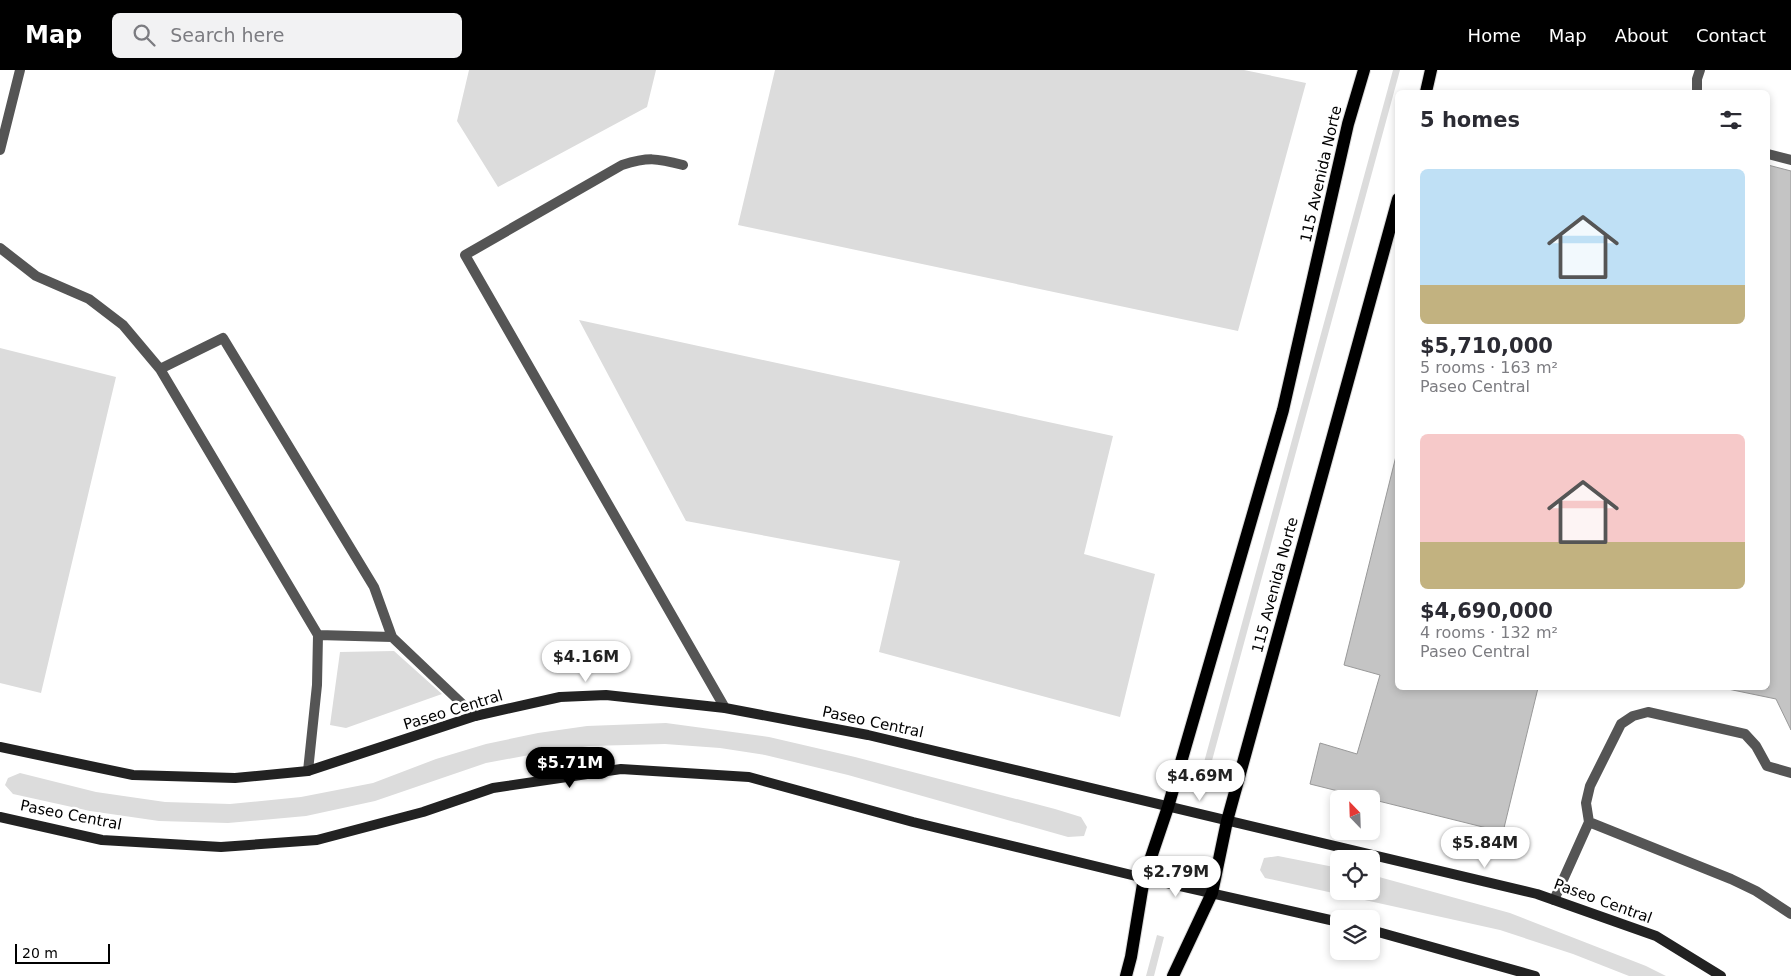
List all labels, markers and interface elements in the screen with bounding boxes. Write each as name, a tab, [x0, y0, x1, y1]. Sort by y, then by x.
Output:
search box	[112, 13, 462, 58]
text: Map	[25, 21, 82, 49]
icon: search	[130, 21, 158, 49]
text: Search here	[170, 24, 284, 46]
text: Home	[1468, 25, 1521, 46]
text: Map	[1549, 25, 1587, 46]
text: About	[1615, 25, 1668, 46]
text: Contact	[1696, 25, 1766, 46]
street label: 115 Avenida Norte	[1297, 104, 1345, 244]
icon: filters	[1717, 106, 1745, 134]
text: 5 homes	[1420, 108, 1520, 132]
icon: home	[1538, 202, 1628, 292]
text: $5,710,000	[1420, 334, 1553, 358]
text: 5 rooms · 163 m²	[1420, 358, 1558, 377]
text: Paseo Central	[1420, 377, 1530, 396]
icon: home	[1538, 467, 1628, 557]
street label: 115 Avenida Norte	[1248, 515, 1302, 655]
text: $4,690,000	[1420, 599, 1553, 623]
text: 4 rooms · 132 m²	[1420, 623, 1558, 642]
pin: $4.16M	[545, 640, 627, 683]
text: Paseo Central	[1420, 642, 1530, 661]
text: $4.16M	[553, 647, 619, 666]
street label: Paseo Central	[401, 686, 505, 734]
street label: Paseo Central	[821, 702, 925, 742]
pin: $5.71M	[529, 746, 611, 789]
text: $5.71M	[537, 753, 603, 772]
pin: $4.69M	[1159, 760, 1241, 802]
text: $4.69M	[1167, 766, 1233, 785]
north arrow	[1330, 790, 1380, 840]
map controls	[1330, 790, 1380, 960]
street label: Paseo Central	[19, 796, 123, 834]
pin: $5.84M	[1444, 826, 1526, 869]
text: $5.84M	[1452, 833, 1518, 852]
button: locate	[1330, 850, 1380, 900]
pin: $2.79M	[1135, 856, 1217, 898]
text: $2.79M	[1143, 862, 1209, 881]
street label: Paseo Central	[1551, 875, 1655, 927]
button: layers	[1330, 910, 1380, 960]
scale bar	[15, 941, 110, 964]
text: 20 m	[22, 945, 58, 961]

